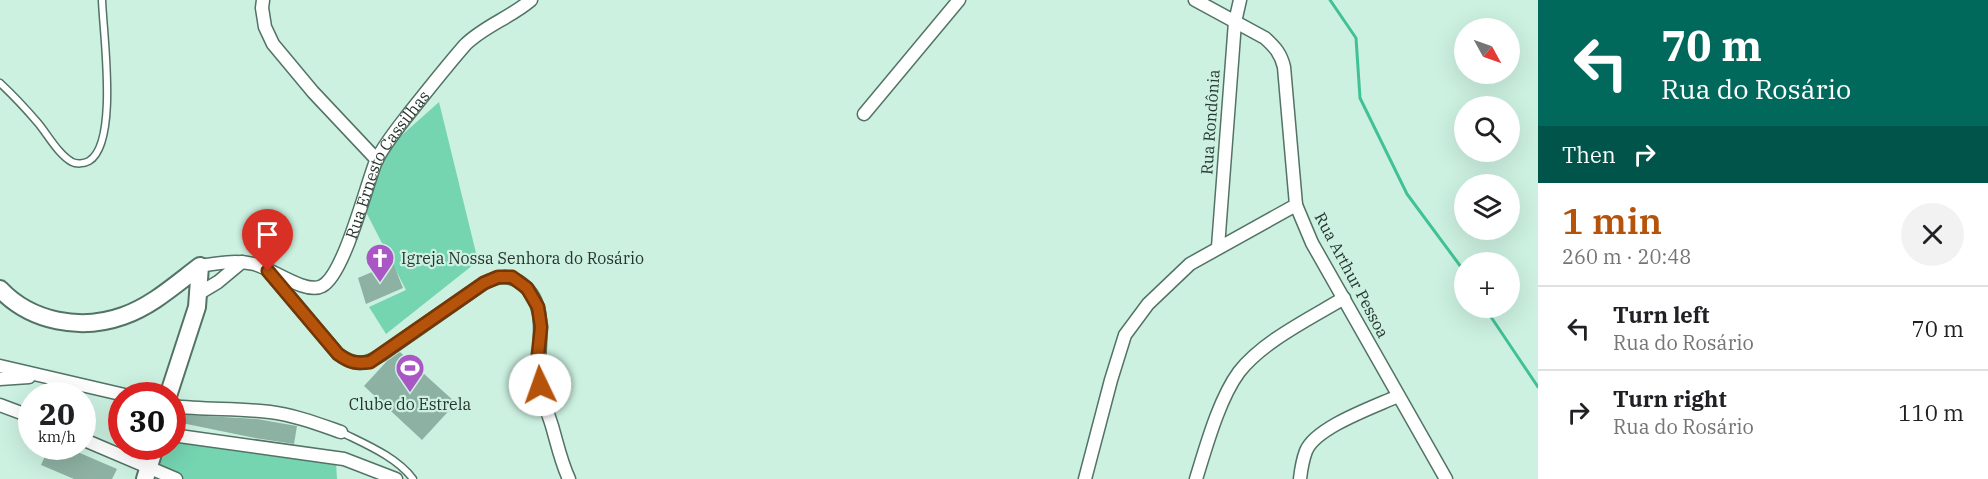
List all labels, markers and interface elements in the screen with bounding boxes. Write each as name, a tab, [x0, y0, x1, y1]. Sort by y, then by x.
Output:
north arrow	[1454, 18, 1520, 84]
map controls	[1454, 18, 1520, 318]
text: 70 m	[1661, 18, 1762, 73]
icon: left	[1562, 24, 1640, 102]
street label: Rua Rondônia	[1196, 68, 1224, 175]
text: Rua do Rosário	[1661, 71, 1851, 106]
street label: Rua Ernesto Cassilhas	[341, 86, 434, 242]
button: search	[1454, 96, 1520, 162]
icon: right	[1628, 138, 1661, 171]
text: Then	[1562, 140, 1616, 169]
button: layers	[1454, 174, 1520, 240]
text: 1 min	[1562, 197, 1662, 244]
button: close	[1901, 203, 1964, 266]
pin	[242, 209, 293, 271]
street label: Rua Arthur Pessoa	[1310, 209, 1394, 341]
icon: arrive	[251, 218, 284, 251]
church icon: Igreja Nossa Senhora do Rosário	[364, 242, 396, 284]
text: 260 m · 20:48	[1562, 243, 1691, 270]
place label: Igreja Nossa Senhora do Rosário	[401, 248, 644, 268]
button: +	[1454, 252, 1520, 318]
text: Turn left	[1613, 300, 1709, 329]
icon: left	[1562, 312, 1595, 345]
text: 70 m	[1912, 314, 1964, 343]
text: Rua do Rosário	[1613, 329, 1754, 356]
sports icon: Clube do Estrela	[394, 352, 426, 394]
position arrow	[508, 353, 572, 417]
speed limit sign: 30	[108, 382, 186, 460]
text: Turn right	[1613, 384, 1727, 413]
text: 20	[39, 394, 75, 433]
place label: Clube do Estrela	[349, 394, 471, 414]
icon: right	[1562, 396, 1595, 429]
text: 110 m	[1898, 398, 1964, 427]
text: Rua do Rosário	[1613, 413, 1754, 440]
text: km/h	[38, 427, 76, 446]

